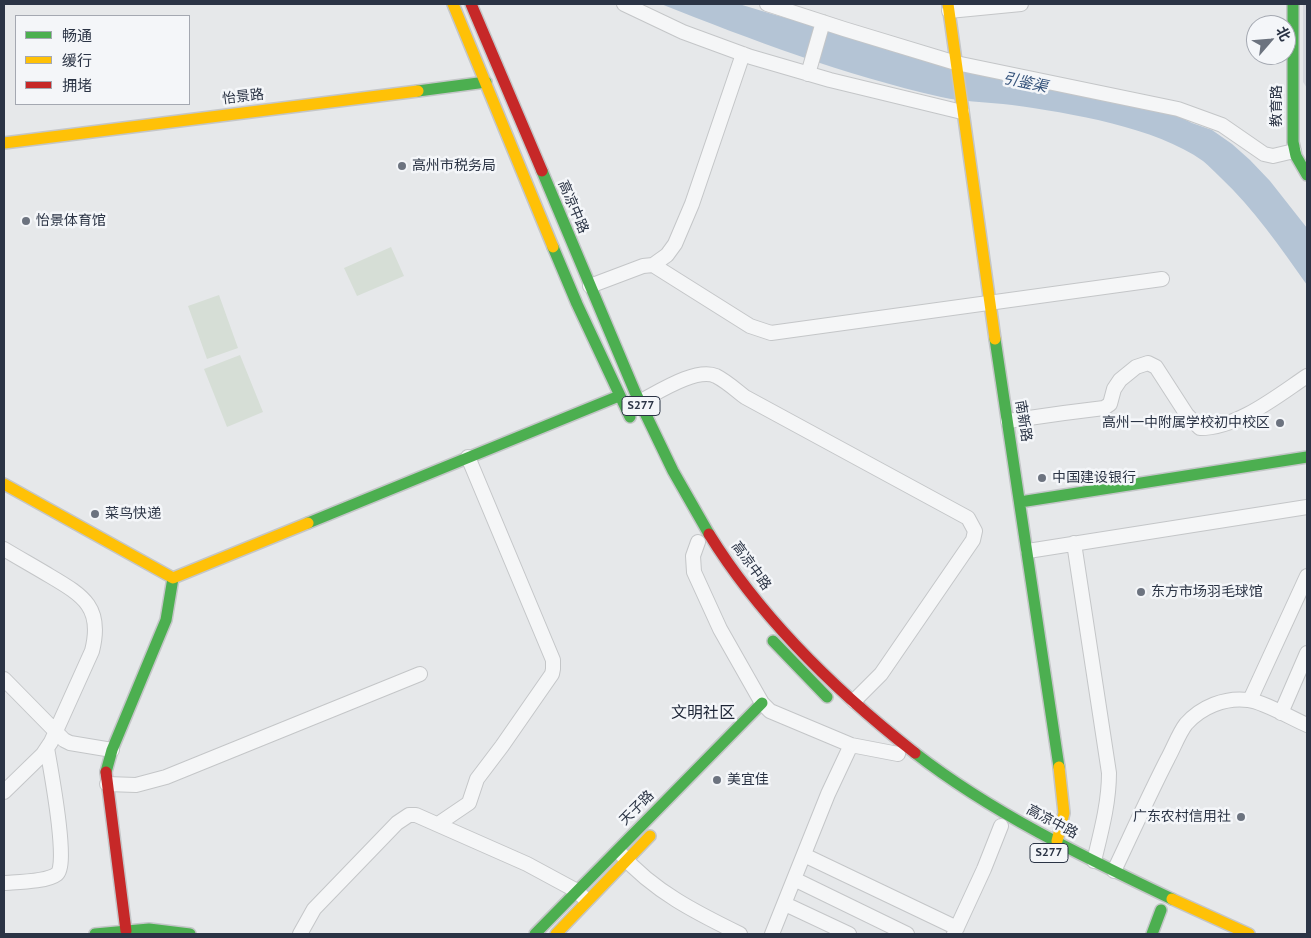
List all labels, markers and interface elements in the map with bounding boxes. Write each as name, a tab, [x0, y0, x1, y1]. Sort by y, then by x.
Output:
legend	[15, 15, 190, 105]
north arrow	[1246, 15, 1296, 65]
text: 北	[1272, 23, 1295, 44]
text: 畅通	[62, 26, 92, 45]
text: 缓行	[62, 51, 92, 70]
water label: 引鉴渠	[1001, 70, 1049, 96]
text: 拥堵	[62, 76, 92, 95]
street label: 教育路	[1269, 85, 1285, 127]
street label: 怡景路	[221, 86, 265, 108]
place label: 高州市税务局	[412, 158, 496, 174]
marker: 高州市税务局	[396, 160, 408, 172]
street label: 高凉中路	[554, 178, 592, 236]
place label: 怡景体育馆	[36, 213, 106, 229]
marker: 怡景体育馆	[20, 215, 32, 227]
road number: S277	[622, 396, 660, 416]
street label: 南新路	[1011, 399, 1035, 443]
place label: 高州一中附属学校初中校区	[1102, 415, 1270, 431]
marker: 高州一中附属学校初中校区	[1274, 417, 1286, 429]
place label: 中国建设银行	[1052, 470, 1136, 486]
marker: 中国建设银行	[1036, 472, 1048, 484]
place label: 菜鸟快递	[105, 506, 161, 522]
marker: 菜鸟快递	[89, 508, 101, 520]
street label: 高凉中路	[728, 538, 774, 594]
place label: 东方市场羽毛球馆	[1151, 584, 1263, 600]
marker: 东方市场羽毛球馆	[1135, 586, 1147, 598]
district label: 文明社区	[671, 703, 735, 723]
place label: 美宜佳	[727, 772, 769, 788]
marker: 美宜佳	[711, 774, 723, 786]
street label: 天子路	[616, 787, 658, 829]
street label: 高凉中路	[1023, 801, 1081, 843]
place label: 广东农村信用社	[1133, 809, 1231, 825]
marker: 广东农村信用社	[1235, 811, 1247, 823]
road number: S277	[1030, 844, 1068, 862]

